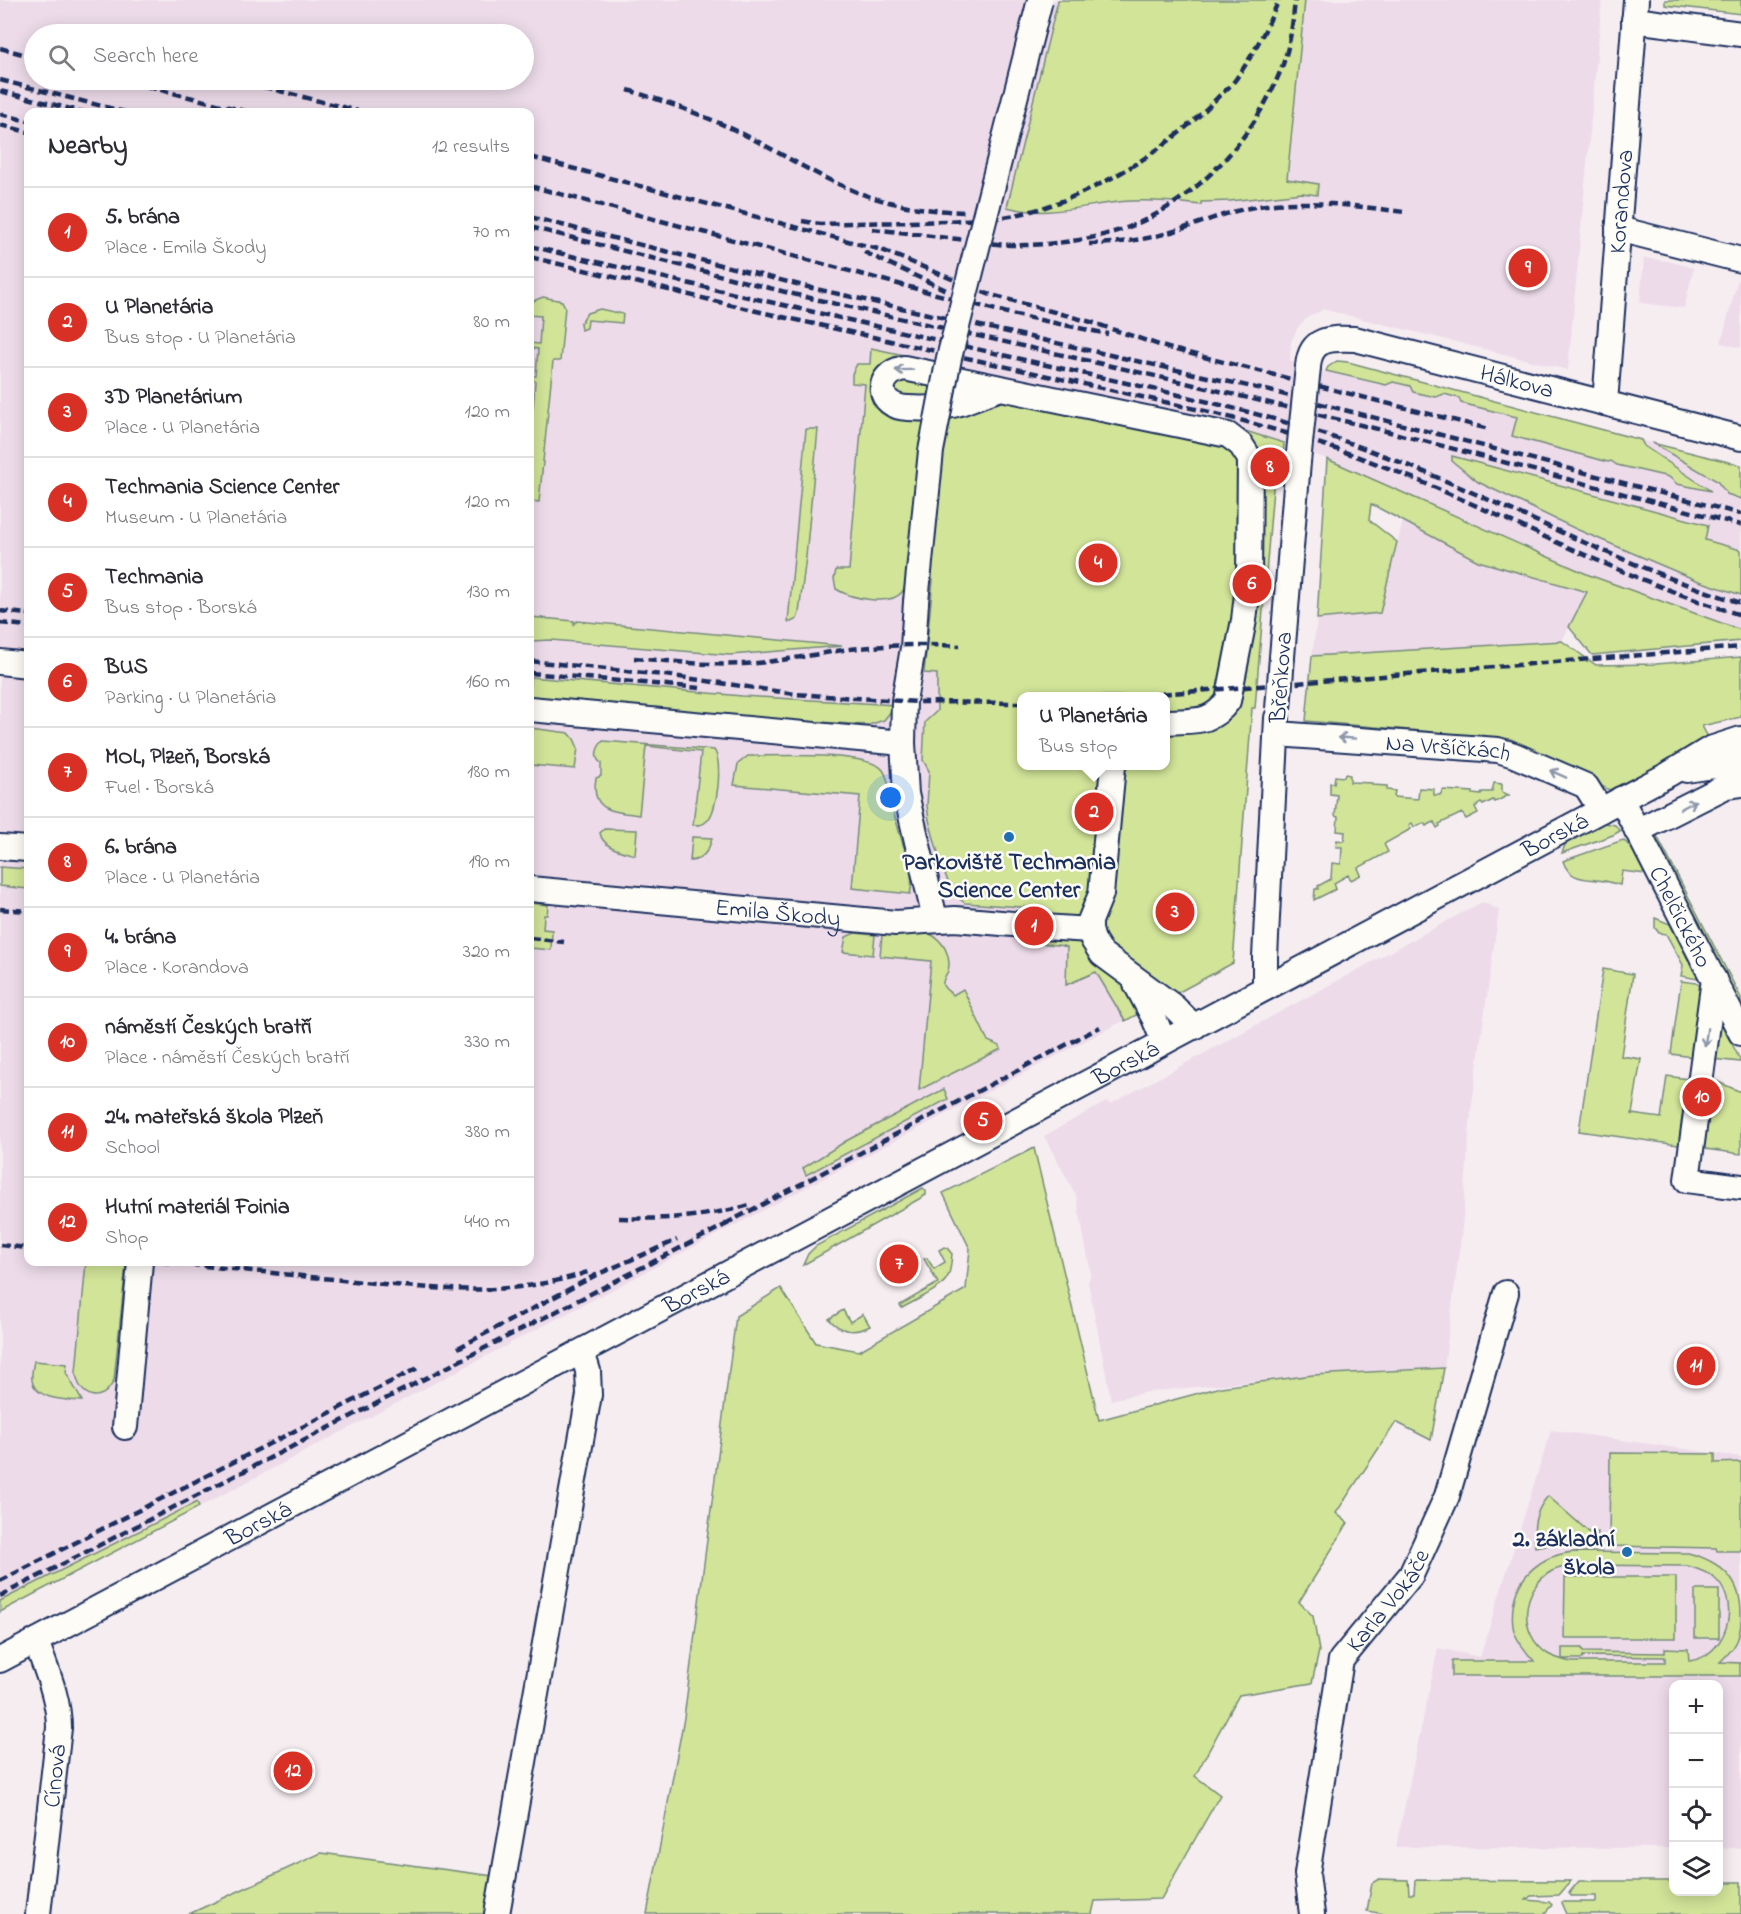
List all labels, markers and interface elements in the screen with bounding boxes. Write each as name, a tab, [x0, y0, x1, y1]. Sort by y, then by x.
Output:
search box	[24, 24, 534, 90]
icon: search	[45, 41, 78, 74]
text: Search here	[93, 41, 198, 73]
text: Nearby	[48, 128, 127, 166]
text: 12 results	[432, 133, 510, 162]
street label: Korandova	[1602, 148, 1644, 255]
text: 5. brána	[105, 202, 180, 234]
text: 1	[64, 218, 71, 247]
text: 70 m	[473, 218, 510, 247]
text: Place · Emila Škody	[105, 234, 266, 263]
pin: 9	[1508, 246, 1547, 290]
text: U Planetária	[105, 292, 213, 324]
text: 2	[63, 308, 72, 337]
text: 80 m	[473, 308, 510, 337]
text: Bus stop · U Planetária	[105, 324, 296, 353]
street label: Hálkova	[1476, 357, 1557, 409]
one-way arrow	[894, 364, 914, 376]
text: 3D Planetárium	[105, 382, 242, 414]
text: 3	[63, 398, 72, 427]
text: 120 m	[465, 398, 510, 427]
text: Place · U Planetária	[105, 414, 260, 443]
pin: 8	[1250, 444, 1290, 490]
text: Techmania Science Center	[105, 472, 339, 504]
text: 4	[63, 488, 72, 517]
text: 120 m	[465, 488, 510, 517]
text: Museum · U Planetária	[105, 504, 287, 533]
pin: 4	[1078, 540, 1118, 586]
text: Techmania	[105, 562, 203, 594]
pin: 6	[1232, 562, 1272, 606]
text: 5	[62, 578, 73, 607]
text: 130 m	[466, 578, 510, 607]
text: Bus stop · Borská	[105, 594, 257, 623]
street label: Břeňkova	[1262, 630, 1303, 725]
text: BUS	[105, 652, 148, 684]
text: 6	[63, 668, 72, 697]
text: 160 m	[466, 668, 510, 697]
text: Parking · U Planetária	[105, 684, 276, 713]
popup	[1017, 692, 1170, 770]
text: U Planetária	[1039, 701, 1148, 733]
street label: Na Vršíčkách	[1384, 727, 1515, 773]
one-way arrow	[1338, 732, 1358, 743]
text: Bus stop	[1039, 733, 1118, 762]
text: MOL, Plzeň, Borská	[105, 742, 270, 774]
text: 7	[63, 758, 72, 787]
text: 180 m	[467, 758, 510, 787]
one-way arrow	[1549, 768, 1568, 779]
text: Fuel · Borská	[105, 774, 214, 803]
your location	[876, 783, 905, 812]
pin: 2	[1074, 790, 1114, 834]
one-way arrow	[1679, 799, 1697, 811]
street label: Borská	[1515, 805, 1595, 870]
marker: Parkoviště Techmania Science Center	[1002, 830, 1016, 844]
text: 6. brána	[105, 832, 177, 864]
place label: Parkoviště Techmania Science Center	[902, 846, 1116, 909]
text: 8	[64, 848, 71, 877]
text: 190 m	[468, 848, 510, 877]
street label: Chelčického	[1638, 861, 1720, 975]
text: Place · U Planetária	[105, 864, 260, 893]
pin: 3	[1156, 890, 1194, 934]
street label: Emila Škody	[713, 891, 842, 939]
pin: 1	[1014, 904, 1054, 948]
text: 4. brána	[105, 922, 176, 954]
text: 9	[64, 938, 71, 967]
text: 320 m	[463, 938, 510, 967]
text: Place · Korandova	[105, 954, 249, 983]
text: náměstí Českých bratří	[105, 1012, 312, 1044]
one-way arrow	[1700, 1026, 1711, 1046]
text: 10	[60, 1028, 75, 1057]
text: 330 m	[464, 1028, 510, 1057]
street label: Borská	[1086, 1033, 1166, 1097]
text: Place · náměstí Českých bratří	[105, 1044, 350, 1073]
pin: 10	[1682, 1074, 1722, 1120]
pin: 5	[964, 1098, 1002, 1144]
text: 24. mateřská škola Plzeň	[105, 1102, 323, 1134]
text: 11	[61, 1118, 74, 1147]
text: 380 m	[465, 1118, 510, 1147]
text: School	[105, 1134, 160, 1163]
text: Hutní materiál Foinia	[105, 1192, 290, 1224]
text: 12	[59, 1208, 76, 1237]
text: 440 m	[464, 1208, 510, 1237]
text: Shop	[105, 1224, 149, 1253]
pin: 7	[880, 1242, 918, 1286]
street label: Borská	[657, 1261, 737, 1325]
pin: 11	[1676, 1344, 1716, 1388]
street label: Borská	[219, 1493, 299, 1558]
place label: 2. základní škola	[1512, 1523, 1616, 1586]
street label: Karla Vokáče	[1339, 1544, 1440, 1661]
marker: 2. základní škola	[1620, 1545, 1634, 1559]
map controls	[1669, 1680, 1723, 1896]
button: +	[1669, 1680, 1723, 1734]
button: −	[1669, 1734, 1723, 1788]
street label: Cínová	[36, 1743, 77, 1810]
pin: 12	[274, 1748, 312, 1794]
button: locate	[1669, 1788, 1723, 1842]
button: layers	[1669, 1842, 1723, 1896]

